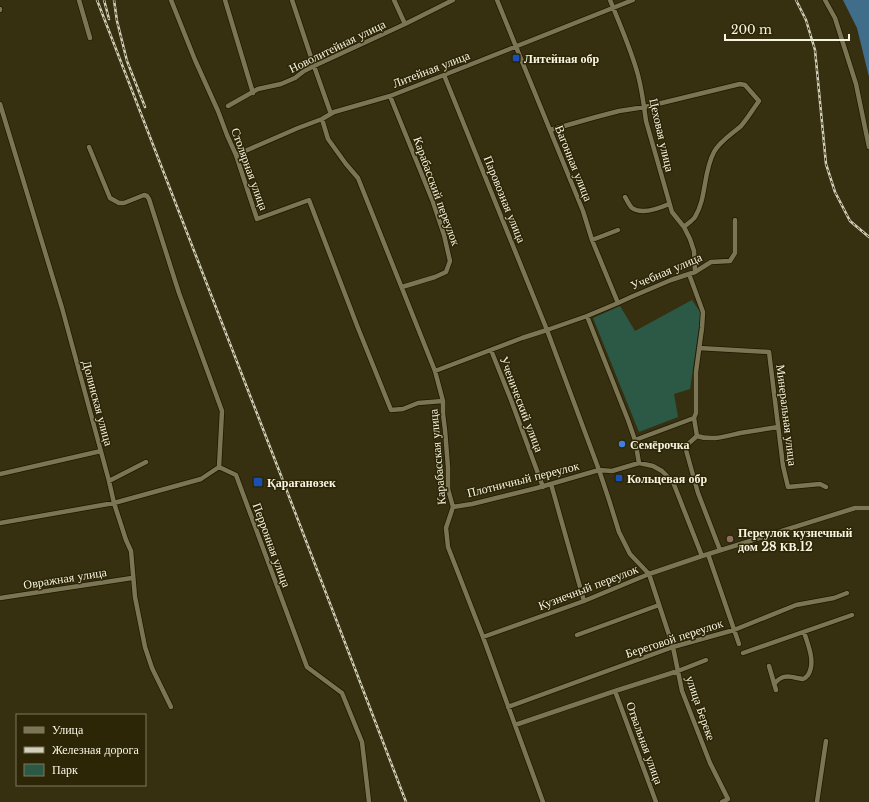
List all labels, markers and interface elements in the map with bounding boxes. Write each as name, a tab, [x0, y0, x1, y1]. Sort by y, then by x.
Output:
street label: Новолитейная улица	[286, 16, 388, 76]
scale bar	[725, 16, 849, 42]
text: 200 m	[731, 22, 772, 37]
street label: Литейная улица	[390, 47, 473, 91]
place label: Литейная обр	[524, 51, 600, 66]
marker: Литейная обр	[511, 53, 521, 63]
street label: Цеховая улица	[646, 97, 678, 174]
street label: Вагонная улица	[552, 123, 596, 204]
street label: Столярная улица	[228, 126, 272, 213]
street label: Карабасский переулок	[410, 135, 464, 248]
street label: Паровозная улица	[481, 153, 530, 245]
street label: Учебная улица	[628, 249, 705, 293]
street label: Ученический улица	[497, 354, 547, 455]
street label: Долинская улица	[79, 359, 117, 448]
street label: Минеральная улица	[773, 363, 801, 467]
street label: Карабасская улица	[425, 408, 449, 506]
place label: Семёрочка	[630, 437, 690, 452]
marker: Семёрочка	[617, 439, 627, 449]
street label: Плотничный переулок	[465, 458, 581, 500]
place label: Кольцевая обр	[627, 471, 707, 486]
marker: Кольцевая обр	[614, 473, 624, 483]
place label: Қарағанөзек	[267, 475, 336, 490]
marker: Қарағанөзек	[252, 476, 264, 488]
street label: Перронная улица	[250, 501, 294, 590]
place label: Переулок кузнечный дом 28 КВ.12	[738, 525, 852, 554]
marker: Переулок кузнечный дом 28 КВ.12	[725, 534, 735, 544]
street label: Кузнечный переулок	[536, 561, 640, 613]
street label: Овражная улица	[22, 564, 108, 592]
street label: Береговой переулок	[623, 615, 725, 661]
street label: улица Береке	[683, 674, 719, 742]
street label: Отвальная улица	[623, 700, 667, 787]
legend	[16, 714, 146, 786]
text: Улица	[52, 722, 84, 737]
text: Железная дорога	[52, 742, 139, 757]
text: Парк	[52, 762, 78, 777]

